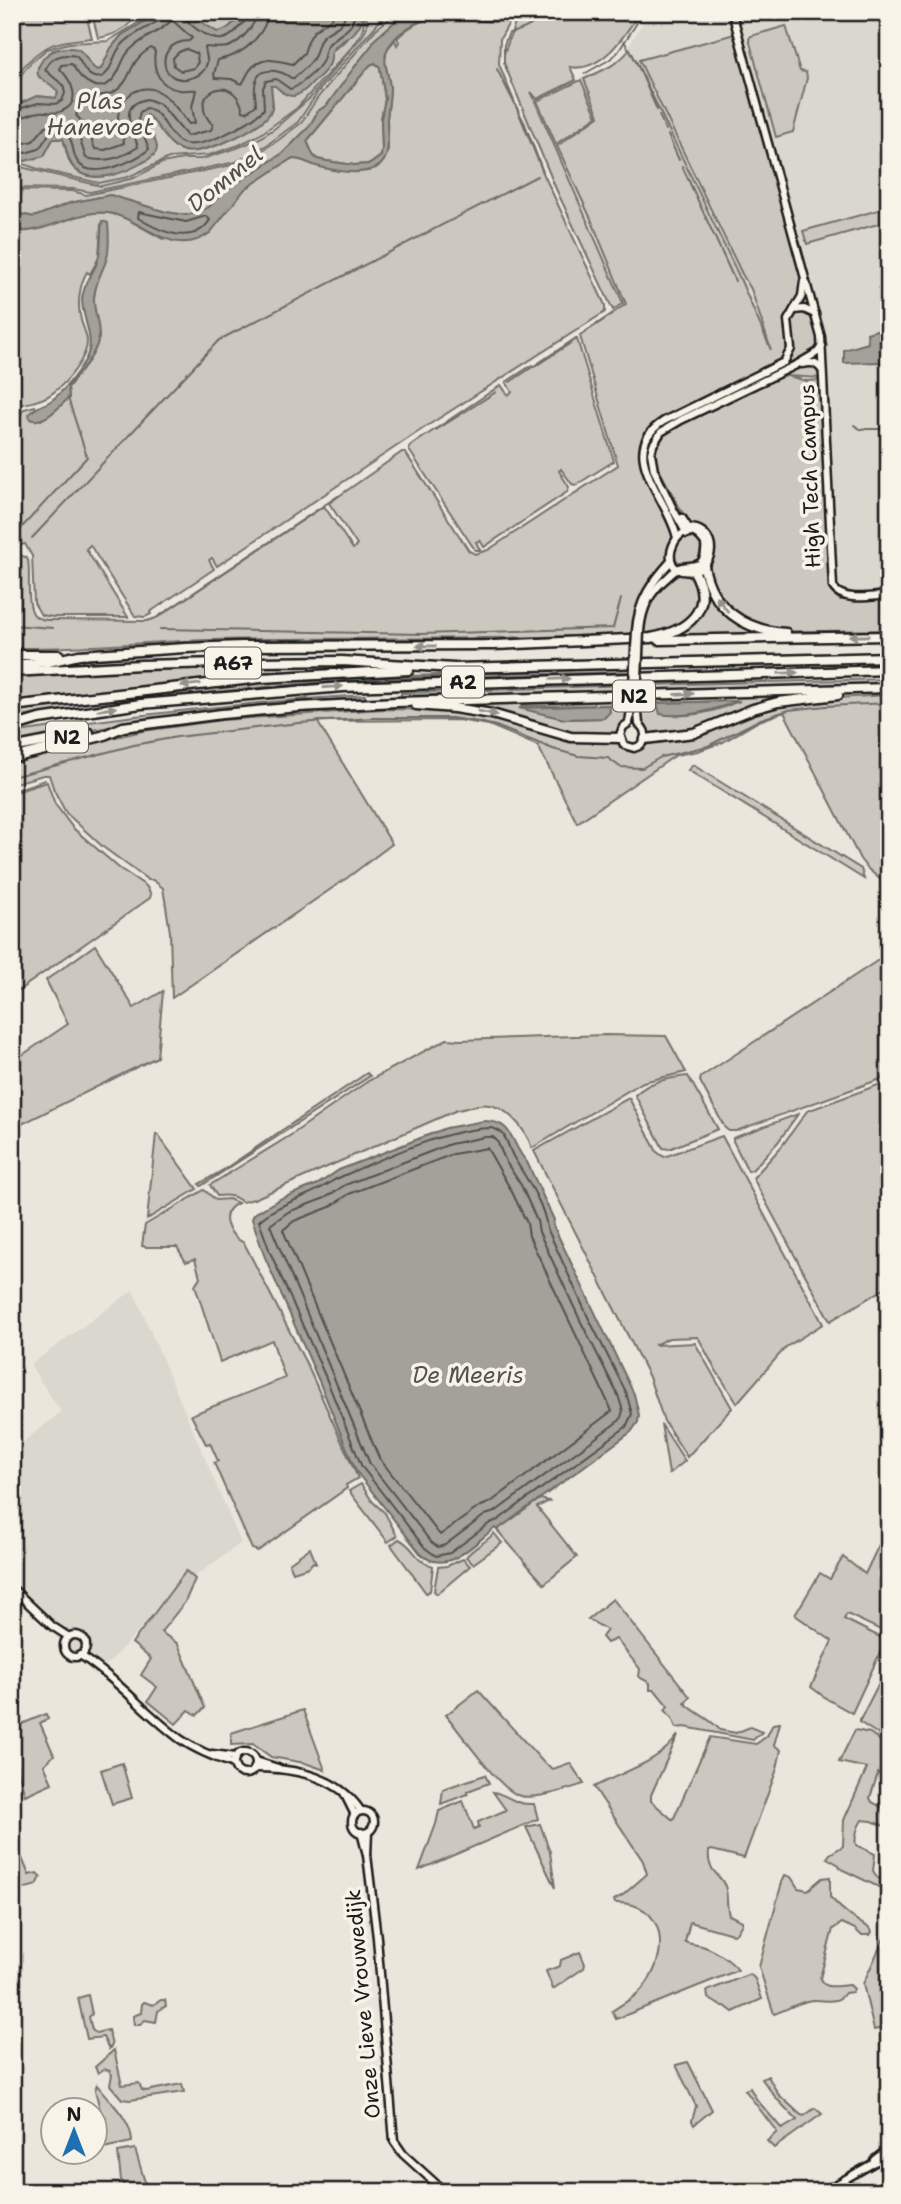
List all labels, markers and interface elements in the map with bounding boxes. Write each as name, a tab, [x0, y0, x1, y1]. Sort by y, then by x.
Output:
water label: Plas Hanevoet	[47, 86, 153, 142]
water label: Dommel	[181, 139, 269, 219]
street label: High Tech Campus	[793, 383, 827, 569]
one-way arrow	[715, 596, 730, 614]
one-way arrow	[848, 630, 870, 642]
one-way arrow	[414, 640, 436, 651]
road number: A67	[205, 648, 261, 678]
road number: A2	[442, 666, 484, 698]
one-way arrow	[777, 667, 799, 679]
one-way arrow	[550, 674, 572, 685]
one-way arrow	[179, 680, 201, 691]
road number: N2	[613, 680, 655, 712]
one-way arrow	[322, 681, 344, 692]
one-way arrow	[674, 688, 696, 700]
one-way arrow	[96, 703, 118, 714]
one-way arrow	[477, 708, 499, 719]
road number: N2	[46, 722, 88, 752]
water label: De Meeris	[412, 1360, 524, 1390]
street label: Onze Lieve Vrouwedijk	[339, 1888, 387, 2120]
north arrow	[38, 2096, 108, 2166]
text: N	[66, 2102, 82, 2127]

